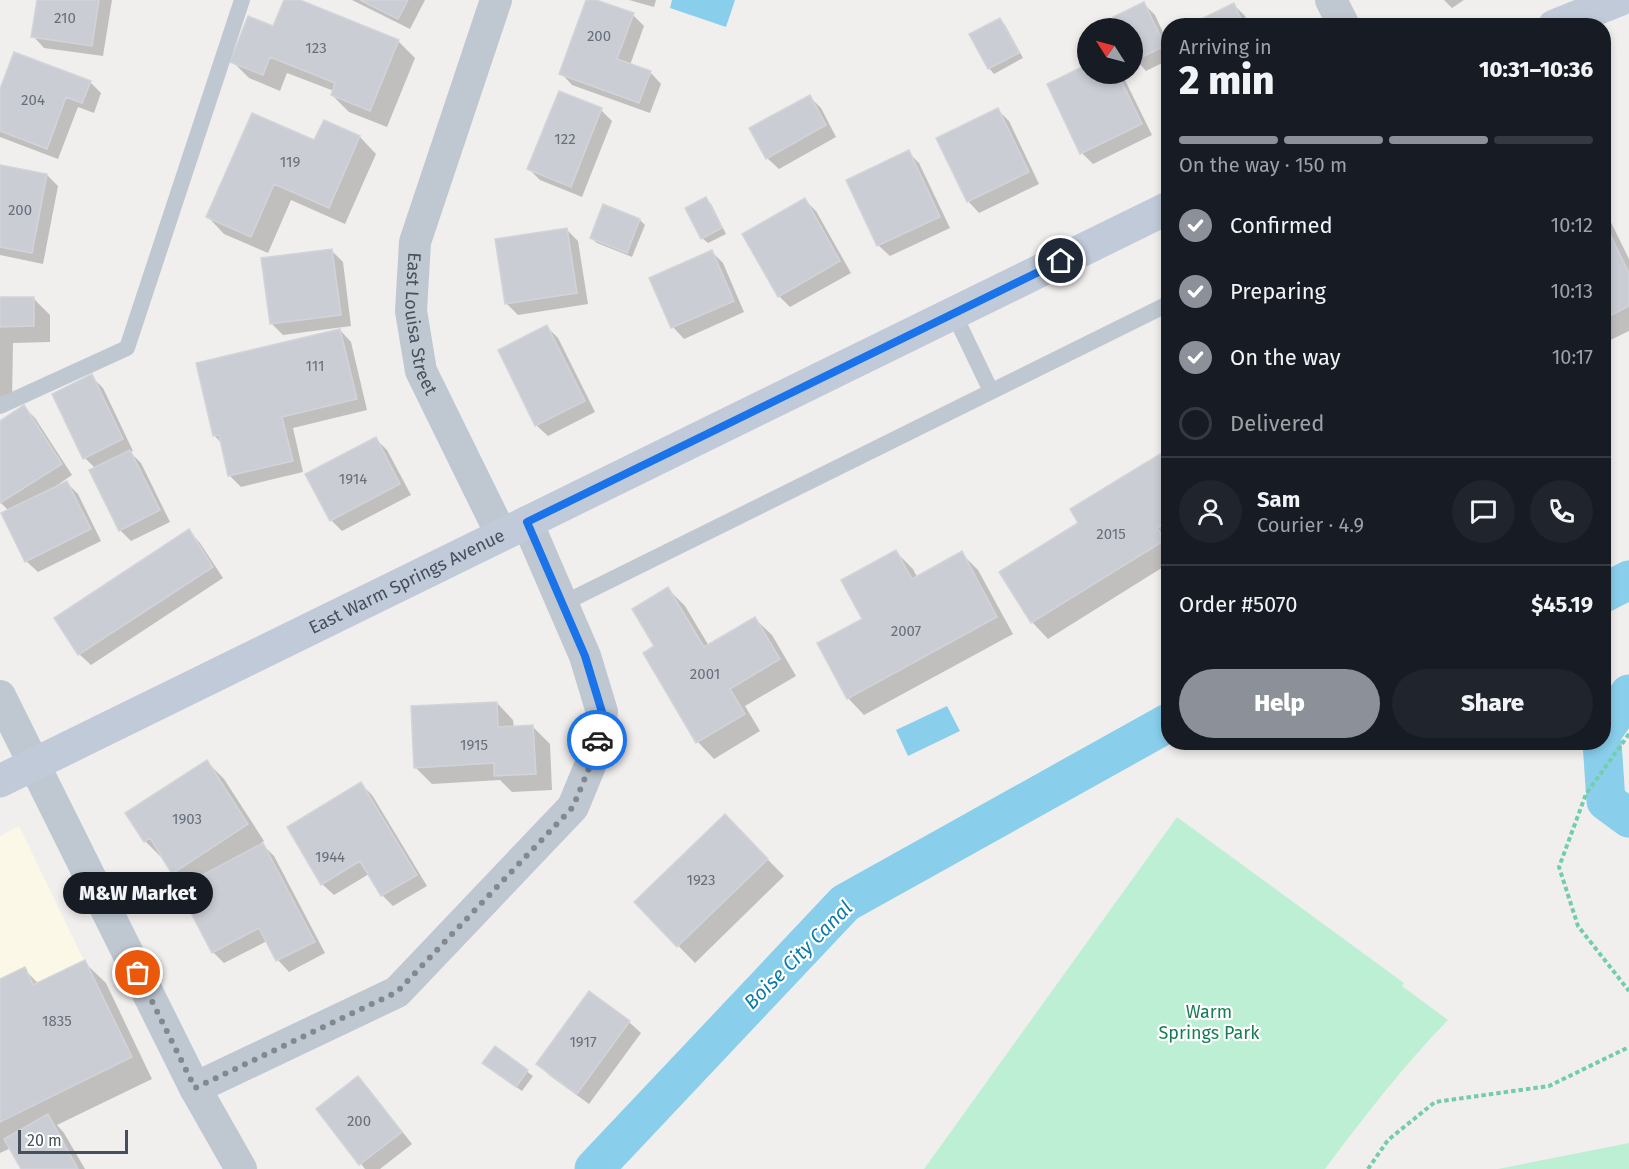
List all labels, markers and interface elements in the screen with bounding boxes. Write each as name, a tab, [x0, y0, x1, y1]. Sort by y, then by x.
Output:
house number: 210	[54, 9, 76, 27]
north arrow	[1077, 18, 1143, 84]
map controls	[1077, 18, 1143, 84]
house number: 200	[587, 27, 611, 45]
text: Arriving in	[1179, 35, 1272, 59]
house number: 123	[305, 39, 327, 57]
text: 10:31–10:36	[1479, 56, 1593, 83]
text: 2 min	[1179, 58, 1275, 104]
house number: 204	[21, 91, 45, 109]
house number: 122	[554, 130, 576, 148]
house number: 119	[280, 153, 300, 171]
text: On the way · 150 m	[1179, 153, 1347, 177]
house number: 200	[8, 201, 32, 219]
icon: check	[1179, 209, 1212, 242]
text: Confirmed	[1230, 212, 1333, 239]
text: 10:12	[1551, 213, 1593, 237]
pin	[1035, 235, 1086, 286]
icon: home	[1044, 244, 1077, 277]
street label: East Louisa Street	[400, 252, 442, 399]
icon: check	[1179, 275, 1212, 308]
text: Preparing	[1230, 278, 1326, 305]
text: 10:13	[1551, 279, 1593, 303]
icon: check	[1179, 341, 1212, 374]
text: On the way	[1230, 344, 1341, 371]
text: 10:17	[1552, 345, 1593, 369]
house number: 111	[305, 357, 325, 375]
text: Delivered	[1230, 410, 1325, 437]
house number: 1914	[339, 470, 367, 488]
button: person	[1179, 480, 1242, 543]
button: chat	[1452, 480, 1515, 543]
button: phone	[1530, 480, 1593, 543]
text: Sam	[1257, 486, 1300, 513]
text: Courier · 4.9	[1257, 513, 1364, 537]
street label: East Warm Springs Avenue	[305, 524, 508, 639]
house number: 2015	[1096, 525, 1126, 543]
text: Order #5070	[1179, 591, 1298, 618]
text: $45.19	[1531, 591, 1593, 618]
house number: 2007	[891, 622, 922, 640]
house number: 2001	[690, 665, 720, 683]
button: Help	[1179, 669, 1380, 738]
button: Share	[1392, 669, 1593, 738]
courier	[567, 710, 627, 770]
icon: car	[581, 724, 614, 757]
house number: 1915	[460, 736, 488, 754]
house number: 1903	[172, 810, 202, 828]
house number: 1944	[315, 848, 345, 866]
callout: M&W Market	[63, 871, 213, 913]
house number: 1923	[687, 871, 715, 889]
text: M&W Market	[79, 881, 197, 905]
water label: Boise City Canal	[739, 896, 857, 1014]
pin	[112, 947, 163, 998]
icon: bag	[121, 956, 154, 989]
park label: Warm Springs Park	[1159, 1001, 1260, 1044]
house number: 1835	[42, 1012, 72, 1030]
house number: 1917	[569, 1033, 597, 1051]
house number: 200	[347, 1112, 371, 1130]
scale bar	[18, 1127, 128, 1154]
text: 20 m	[27, 1131, 62, 1150]

